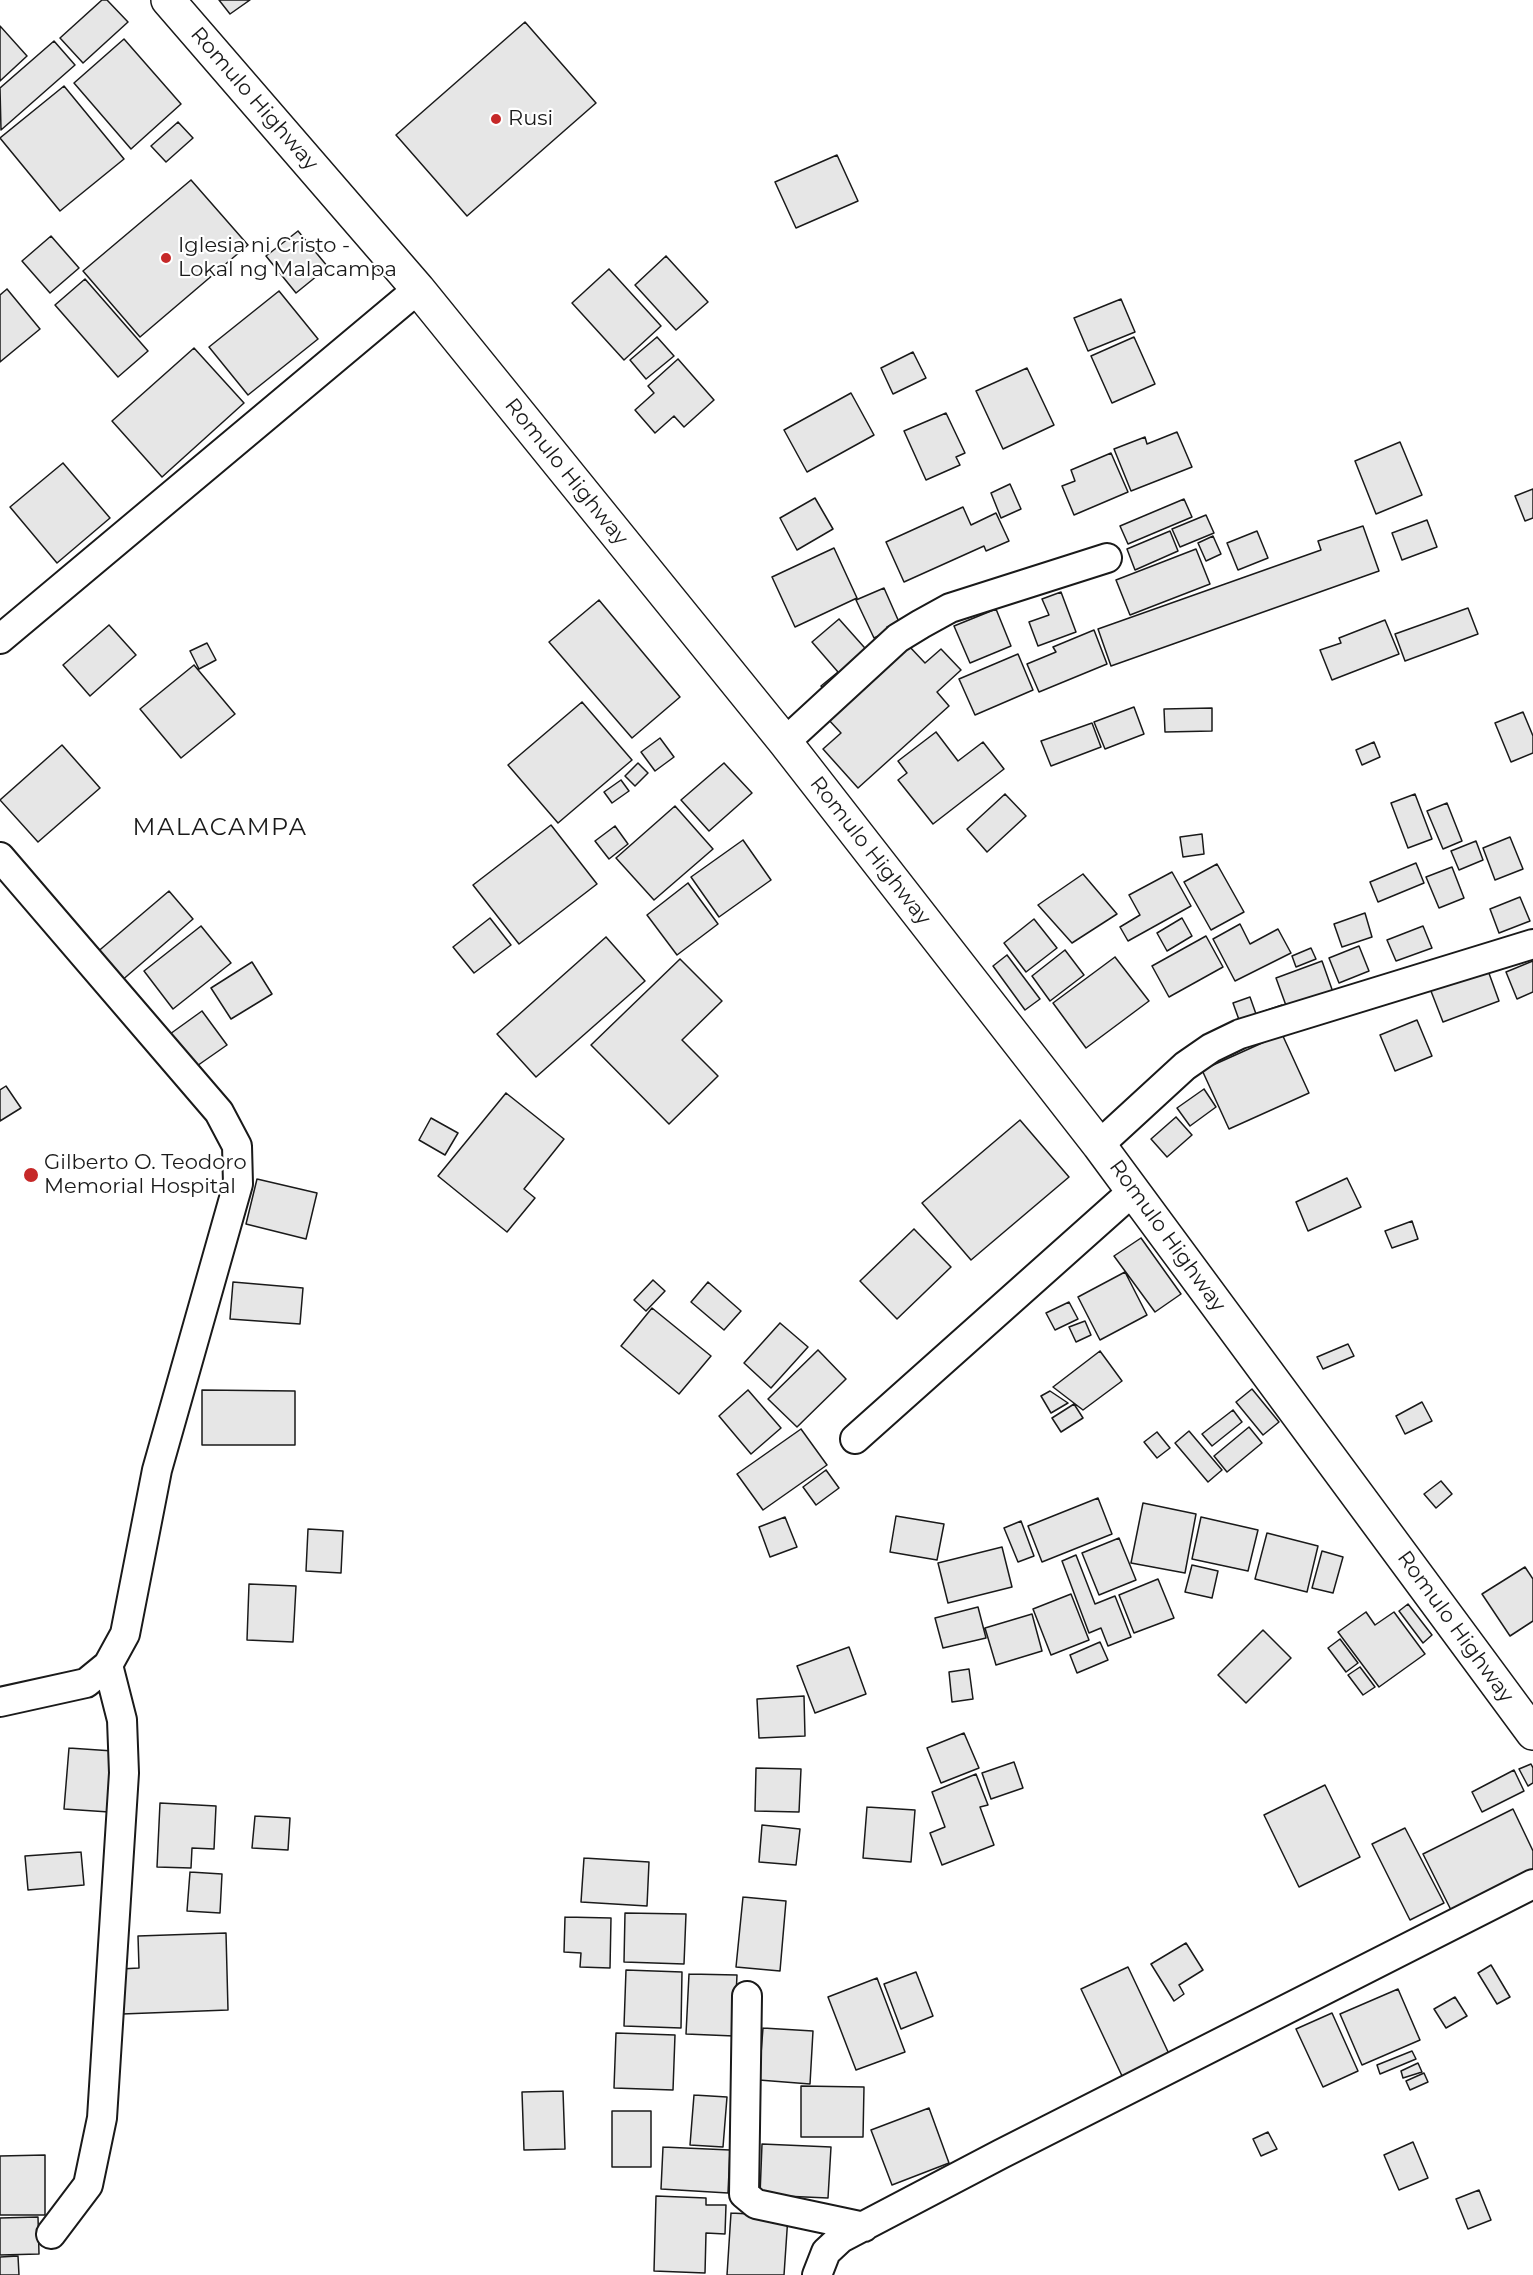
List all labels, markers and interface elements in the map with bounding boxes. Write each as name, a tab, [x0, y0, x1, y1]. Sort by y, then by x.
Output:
street label: Romulo Highway	[185, 22, 323, 176]
place label: Rusi	[508, 106, 553, 132]
marker: Rusi	[489, 112, 503, 126]
place label: Iglesia ni Cristo - Lokal ng Malacampa	[178, 233, 397, 283]
marker: Iglesia ni Cristo - Lokal ng Malacampa	[159, 251, 173, 265]
street label: Romulo Highway	[499, 394, 633, 550]
street label: Romulo Highway	[804, 772, 936, 930]
district label: MALACAMPA	[133, 814, 307, 842]
place label: Gilberto O. Teodoro Memorial Hospital	[44, 1150, 247, 1200]
street label: Romulo Highway	[1103, 1155, 1231, 1317]
marker: Gilberto O. Teodoro Memorial Hospital	[22, 1166, 40, 1184]
street label: Romulo Highway	[1391, 1546, 1519, 1708]

